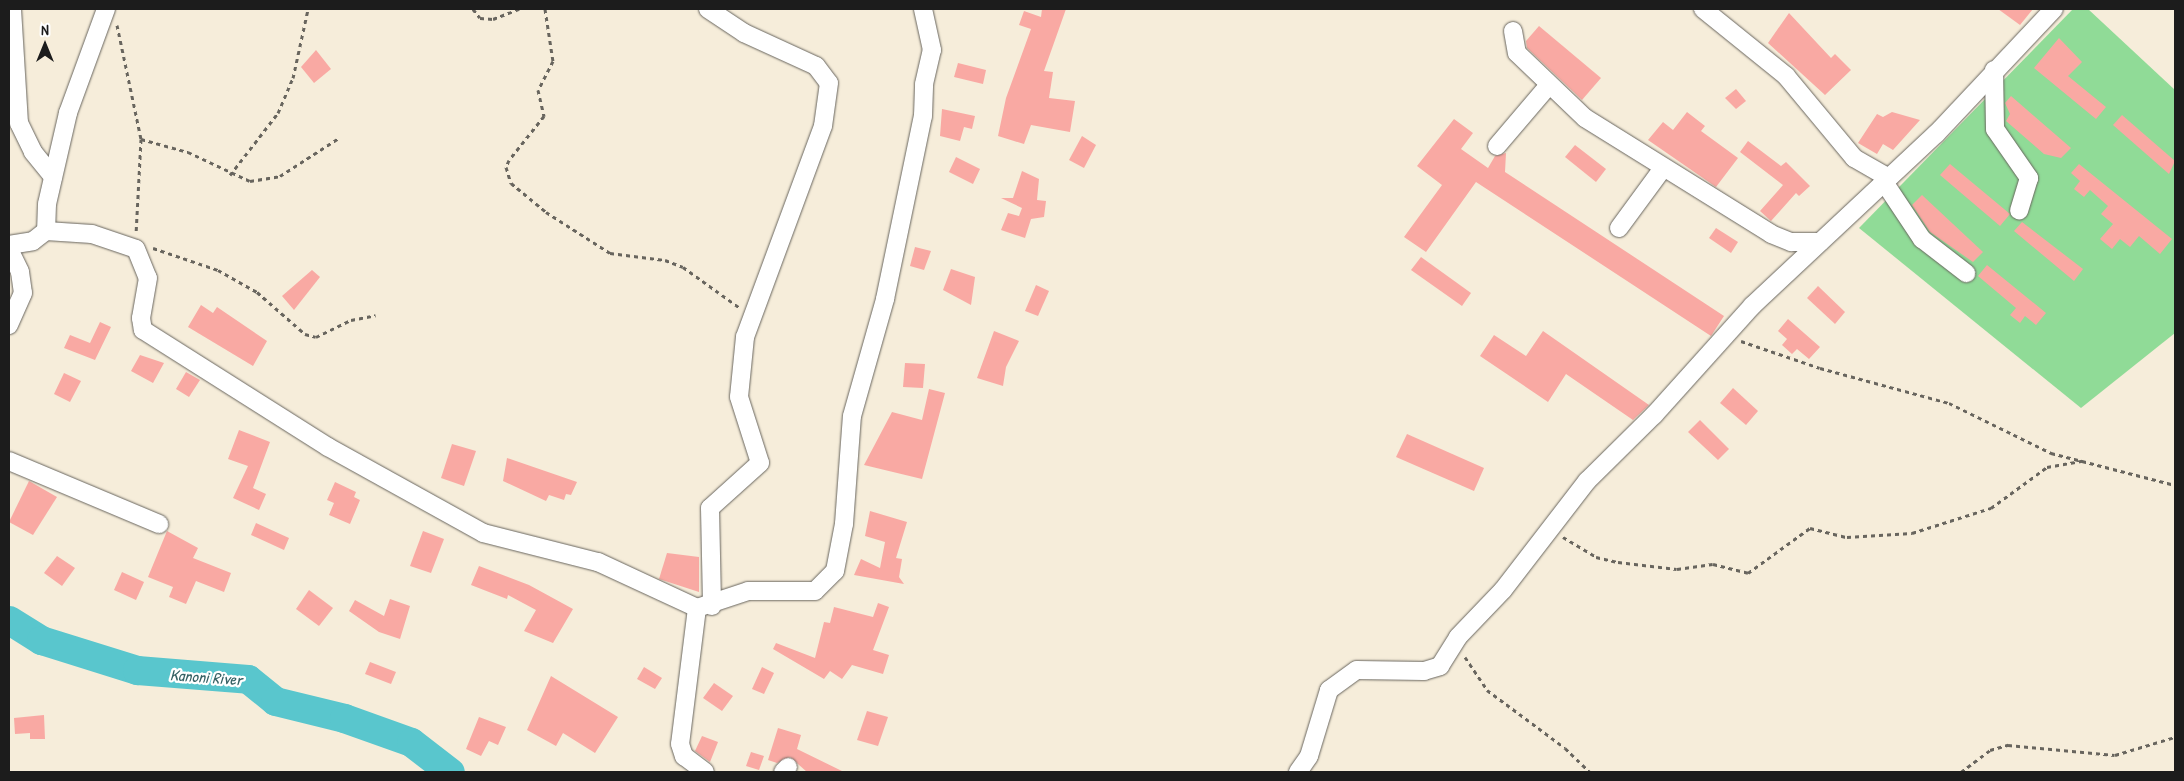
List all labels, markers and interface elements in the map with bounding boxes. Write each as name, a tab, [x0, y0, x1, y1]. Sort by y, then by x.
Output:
north arrow	[20, 20, 70, 70]
text: N	[41, 20, 49, 39]
water label: Kanoni River	[169, 665, 243, 689]

